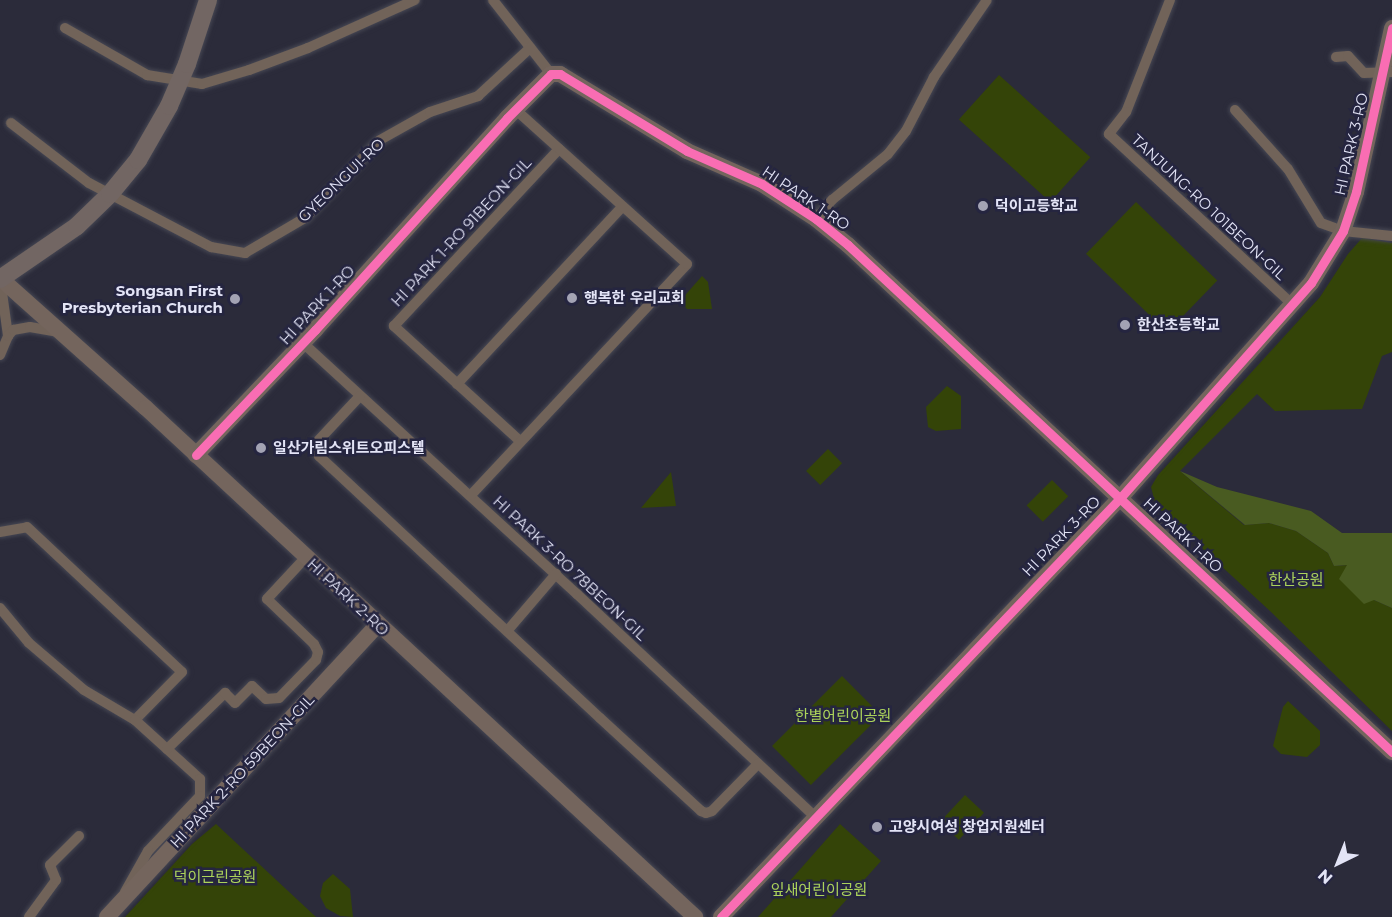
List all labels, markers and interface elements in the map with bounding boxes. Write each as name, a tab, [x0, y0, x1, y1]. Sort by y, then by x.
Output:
street label: HI PARK 3-RO	[1330, 91, 1372, 197]
street label: TANJUNG-RO 101BEON-GIL	[1128, 131, 1290, 283]
street label: GYEONGUI-RO	[294, 134, 388, 226]
street label: HI PARK 1-RO 91BEON-GIL	[387, 154, 535, 310]
street label: HI PARK 1-RO	[759, 162, 853, 234]
place label: 덕이고등학교	[995, 197, 1078, 215]
marker: 덕이고등학교	[976, 199, 990, 213]
street label: HI PARK 1-RO	[276, 262, 358, 348]
place label: Songsan First Presbyterian Church	[62, 281, 223, 316]
place label: 행복한 우리교회	[584, 289, 685, 307]
marker: 행복한 우리교회	[565, 291, 579, 305]
marker: Songsan First Presbyterian Church	[228, 292, 242, 306]
place label: 한산초등학교	[1137, 316, 1220, 334]
marker: 한산초등학교	[1118, 318, 1132, 332]
place label: 일산가림스위트오피스텔	[273, 439, 425, 457]
marker: 일산가림스위트오피스텔	[254, 441, 268, 455]
street label: HI PARK 3-RO 78BEON-GIL	[489, 492, 651, 644]
street label: HI PARK 3-RO	[1018, 492, 1104, 580]
street label: HI PARK 1-RO	[1140, 494, 1226, 576]
street label: HI PARK 2-RO	[304, 555, 392, 639]
park label: 한산공원	[1268, 571, 1324, 589]
street label: HI PARK 2-RO 59BEON-GIL	[166, 691, 318, 851]
park label: 한별어린이공원	[795, 707, 891, 725]
place label: 고양시여성 창업지원센터	[889, 818, 1045, 836]
marker: 고양시여성 창업지원센터	[870, 820, 884, 834]
north arrow	[1308, 833, 1368, 893]
text: N	[1314, 865, 1337, 888]
park label: 덕이근린공원	[174, 868, 256, 886]
park label: 잎새어린이공원	[771, 881, 867, 899]

